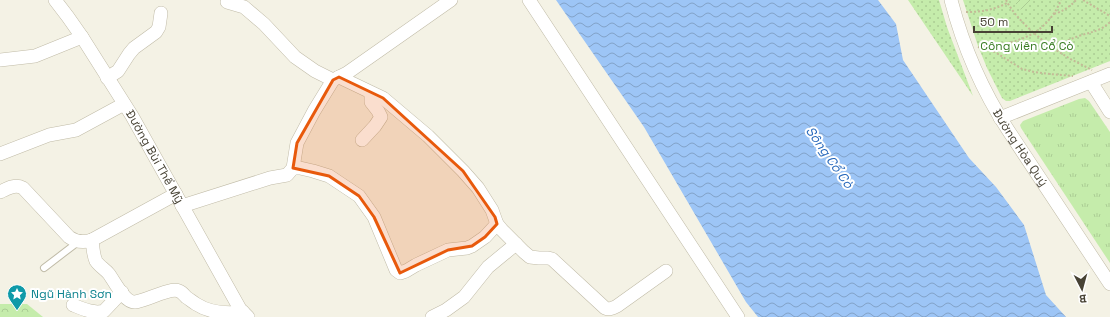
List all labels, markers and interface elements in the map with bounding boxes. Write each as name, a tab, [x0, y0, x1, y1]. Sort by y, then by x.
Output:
scale bar	[974, 8, 1052, 34]
text: 50 m	[980, 14, 1008, 30]
park label: Công viên Cổ Cò	[980, 38, 1074, 54]
street label: Đường Hòa Quý	[989, 106, 1051, 190]
street label: Đường Bùi Thế Mỹ	[122, 107, 187, 206]
water label: Sông Cổ Cò	[802, 123, 858, 192]
north arrow	[1062, 269, 1102, 309]
place icon: Ngũ Hành Sơn	[6, 283, 28, 311]
place label: Ngũ Hành Sơn	[31, 286, 112, 302]
text: B	[1079, 292, 1087, 306]

